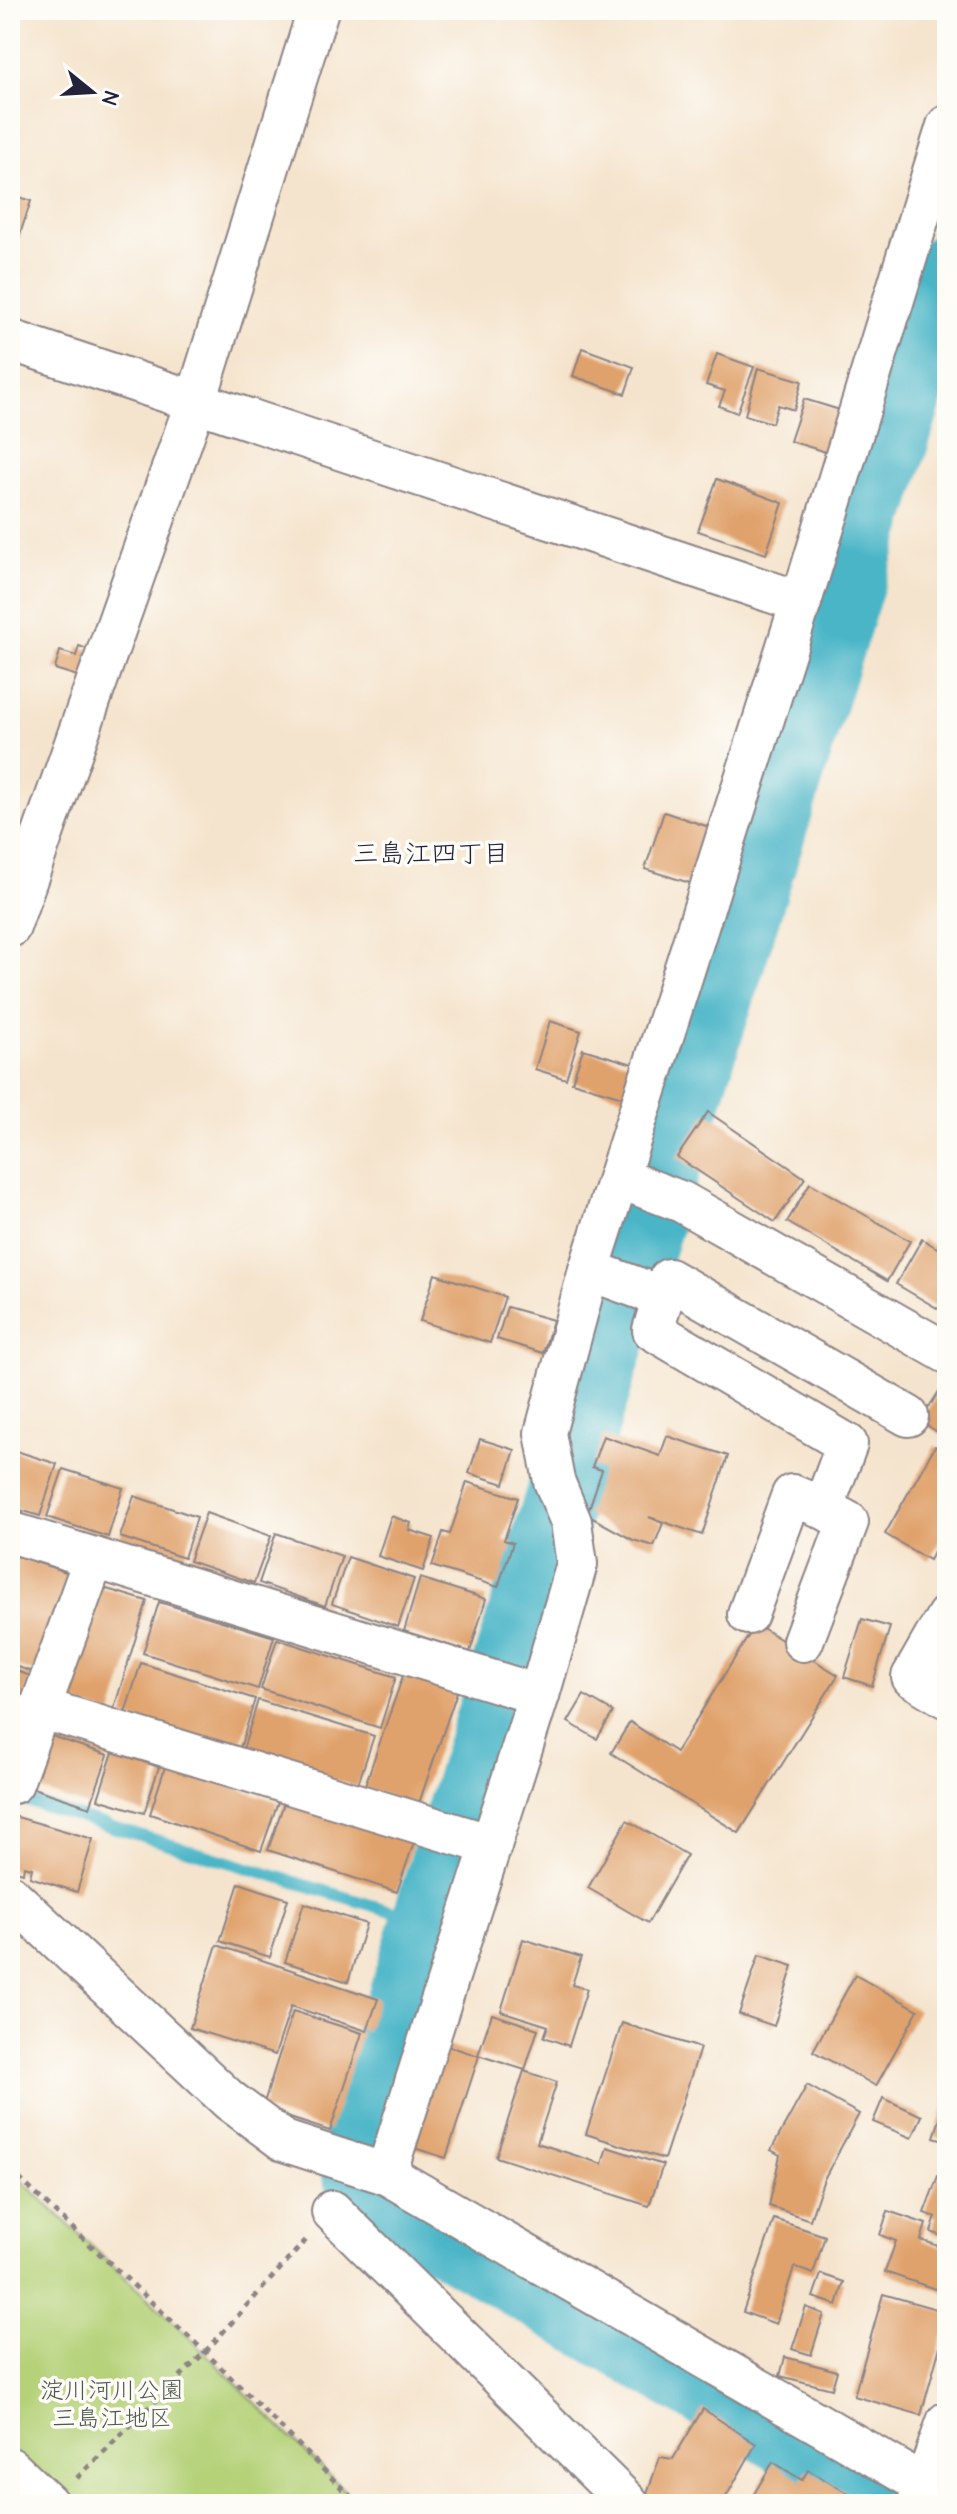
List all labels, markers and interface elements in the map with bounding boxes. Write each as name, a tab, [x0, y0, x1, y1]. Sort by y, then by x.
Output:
north arrow	[52, 52, 132, 132]
text: N	[95, 87, 125, 109]
district label: 三島江四丁目	[353, 839, 509, 869]
park label: 淀川河川公園 三島江地区	[40, 2376, 184, 2432]

